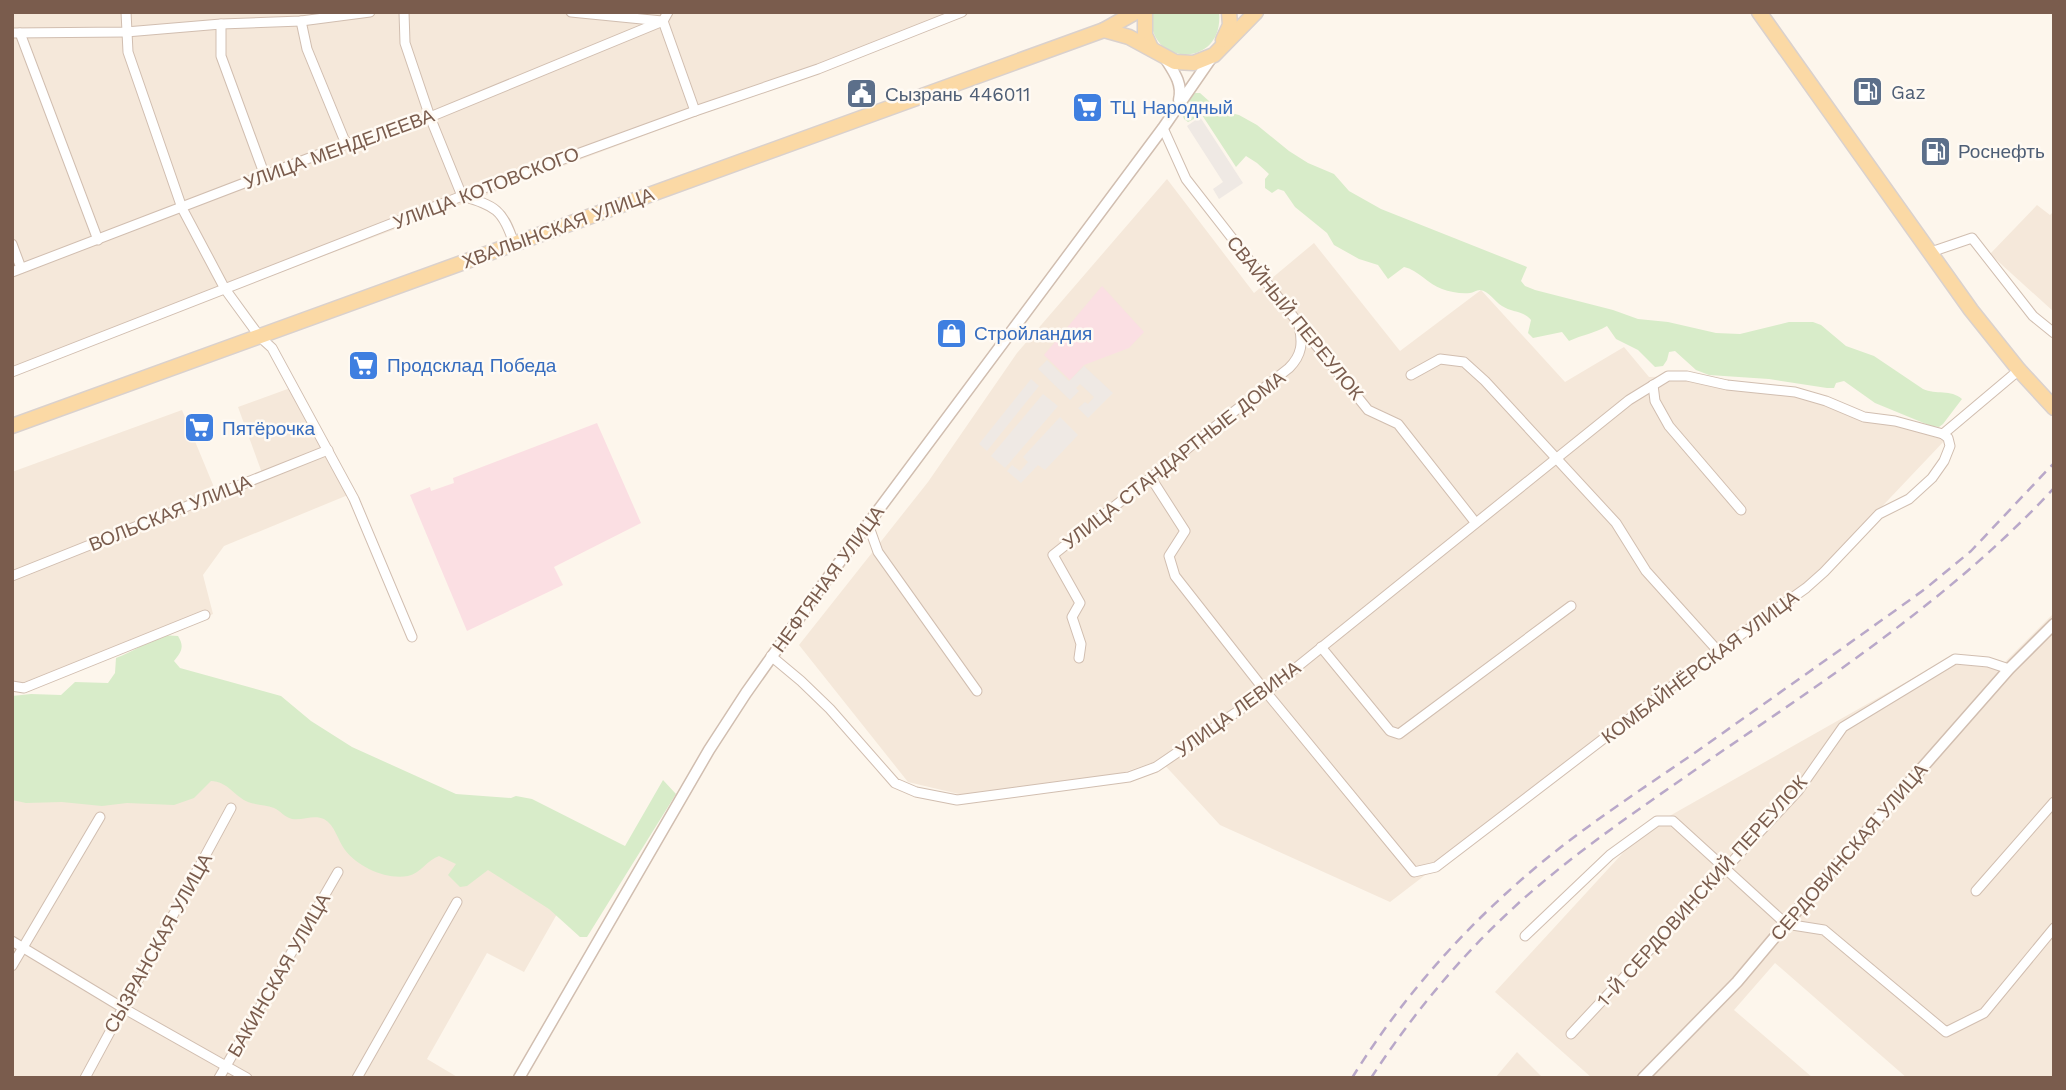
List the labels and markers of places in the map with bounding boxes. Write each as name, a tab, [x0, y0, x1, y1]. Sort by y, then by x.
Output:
fuel station icon: Gaz	[1851, 75, 1885, 109]
public building icon: Сызрань 446011	[845, 77, 879, 111]
place label: Gaz	[1891, 81, 1926, 104]
place label: Сызрань 446011	[885, 83, 1031, 106]
supermarket icon: ТЦ Народный	[1070, 90, 1104, 124]
place label: ТЦ Народный	[1110, 96, 1233, 119]
fuel station icon: Роснефть	[1918, 134, 1952, 168]
place label: Роснефть	[1958, 140, 2045, 163]
shop icon: Стройландия	[934, 316, 968, 350]
place label: Стройландия	[974, 322, 1092, 345]
supermarket icon: Продсклад Победа	[347, 348, 381, 382]
place label: Продсклад Победа	[387, 354, 557, 377]
supermarket icon: Пятёрочка	[182, 411, 216, 445]
place label: Пятёрочка	[222, 417, 316, 440]

